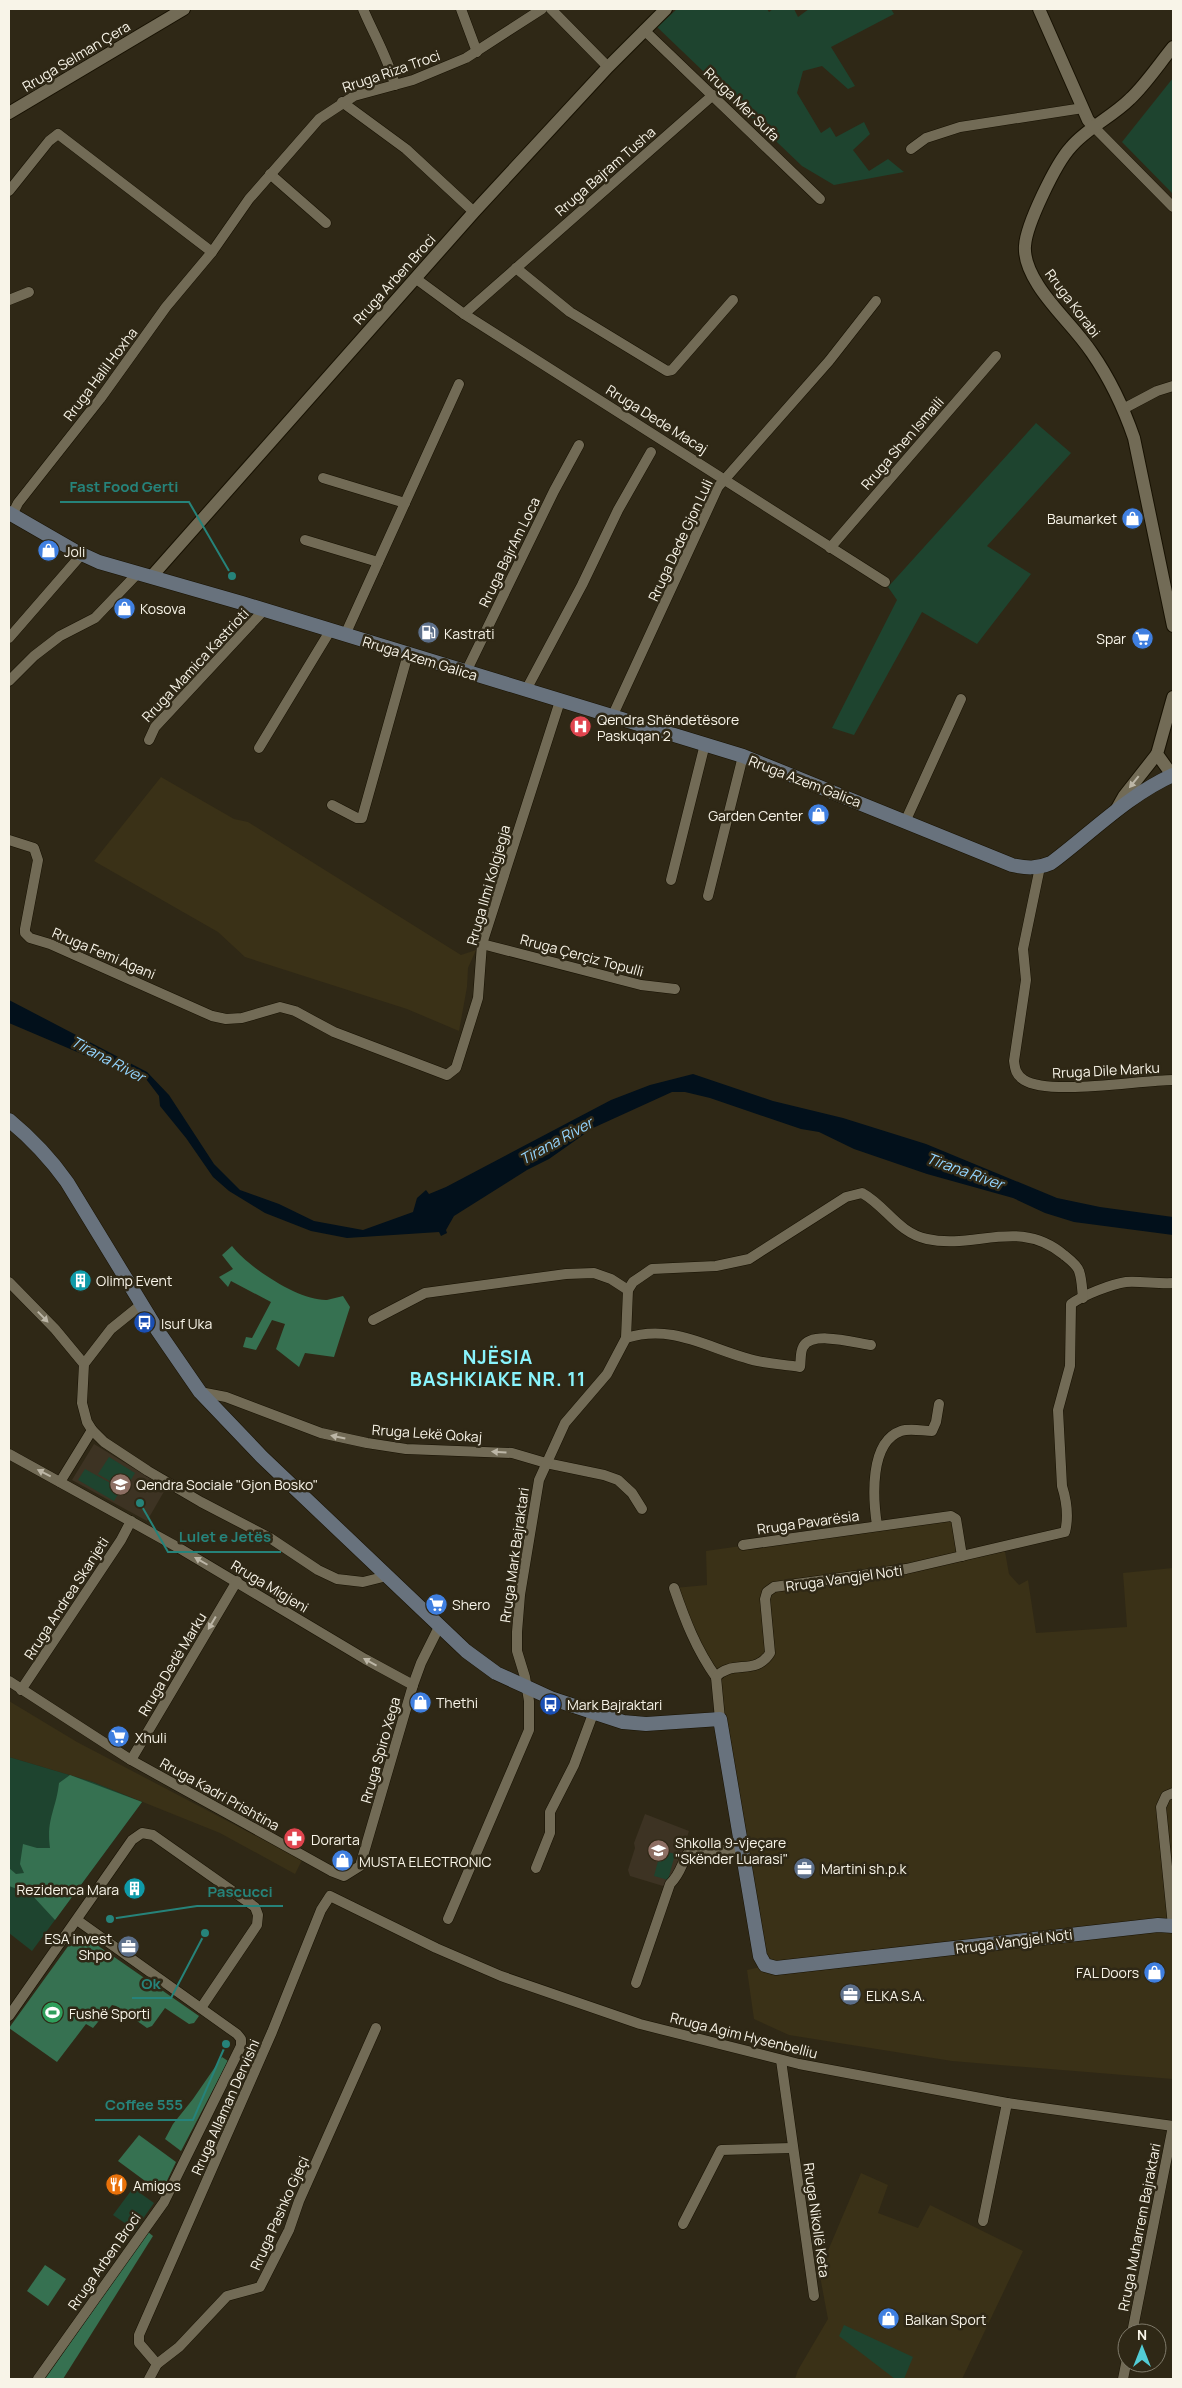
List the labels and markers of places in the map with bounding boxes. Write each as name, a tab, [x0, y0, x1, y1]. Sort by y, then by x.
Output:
callout: Fast Food Gerti	[60, 472, 189, 502]
shop icon: Baumarket	[1121, 506, 1145, 530]
place label: Baumarket	[1047, 509, 1117, 528]
shop icon: Joli	[36, 539, 60, 563]
place label: Joli	[64, 542, 85, 561]
shop icon: Kosova	[112, 596, 136, 620]
place label: Kosova	[140, 599, 186, 618]
fuel station icon: Kastrati	[416, 621, 440, 645]
place label: Kastrati	[444, 624, 494, 643]
supermarket icon: Spar	[1130, 626, 1154, 650]
place label: Spar	[1096, 629, 1126, 648]
place label: Qendra Shëndetësore Paskuqan 2	[597, 710, 739, 745]
hospital icon: Qendra Shëndetësore Paskuqan 2	[569, 715, 593, 739]
shop icon: Garden Center	[807, 803, 831, 827]
place label: Garden Center	[708, 806, 803, 825]
building icon: Olimp Event	[68, 1268, 92, 1292]
place label: Olimp Event	[96, 1271, 173, 1290]
bus stop icon: Isuf Uka	[133, 1311, 157, 1335]
place label: Isuf Uka	[161, 1314, 212, 1333]
school or university icon: Qendra Sociale "Gjon Bosko"	[108, 1472, 132, 1496]
place label: Qendra Sociale "Gjon Bosko"	[136, 1475, 318, 1494]
callout: Lulet e Jetës	[168, 1522, 281, 1552]
supermarket icon: Shero	[424, 1592, 448, 1616]
place label: Shero	[452, 1595, 490, 1614]
shop icon: Thethi	[408, 1690, 432, 1714]
bus stop icon: Mark Bajraktari	[539, 1692, 563, 1716]
place label: Thethi	[436, 1693, 478, 1712]
place label: Mark Bajraktari	[567, 1695, 662, 1714]
supermarket icon: Xhuli	[107, 1725, 131, 1749]
place label: Xhuli	[135, 1728, 167, 1747]
pharmacy icon: Dorarta	[283, 1827, 307, 1851]
place label: Dorarta	[311, 1830, 360, 1849]
place label: Shkolla 9-vjeçare "Skënder Luarasi"	[675, 1833, 788, 1868]
school or university icon: Shkolla 9-vjeçare "Skënder Luarasi"	[647, 1838, 671, 1862]
shop icon: MUSTA ELECTRONIC	[331, 1849, 355, 1873]
place label: MUSTA ELECTRONIC	[359, 1852, 492, 1871]
office icon: Martini sh.p.k	[793, 1856, 817, 1880]
place label: Martini sh.p.k	[821, 1859, 908, 1878]
callout: Pascucci	[197, 1876, 283, 1906]
building icon: Rezidenca Mara	[123, 1877, 147, 1901]
place label: Rezidenca Mara	[16, 1880, 119, 1899]
place label: ESA invest Shpo	[45, 1929, 112, 1964]
office icon: ESA invest Shpo	[116, 1934, 140, 1958]
shop icon: FAL Doors	[1143, 1960, 1167, 1984]
place label: FAL Doors	[1076, 1963, 1139, 1982]
callout: Ok	[132, 1968, 171, 1998]
office icon: ELKA S.A.	[838, 1983, 862, 2007]
place label: ELKA S.A.	[866, 1986, 925, 2005]
sports icon: Fushë Sporti	[41, 2001, 65, 2025]
place label: Fushë Sporti	[69, 2004, 150, 2023]
callout: Coffee 555	[95, 2090, 193, 2120]
restaurant icon: Amigos	[105, 2173, 129, 2197]
place label: Amigos	[133, 2176, 181, 2195]
shop icon: Balkan Sport	[877, 2307, 901, 2331]
place label: Balkan Sport	[905, 2310, 987, 2329]

